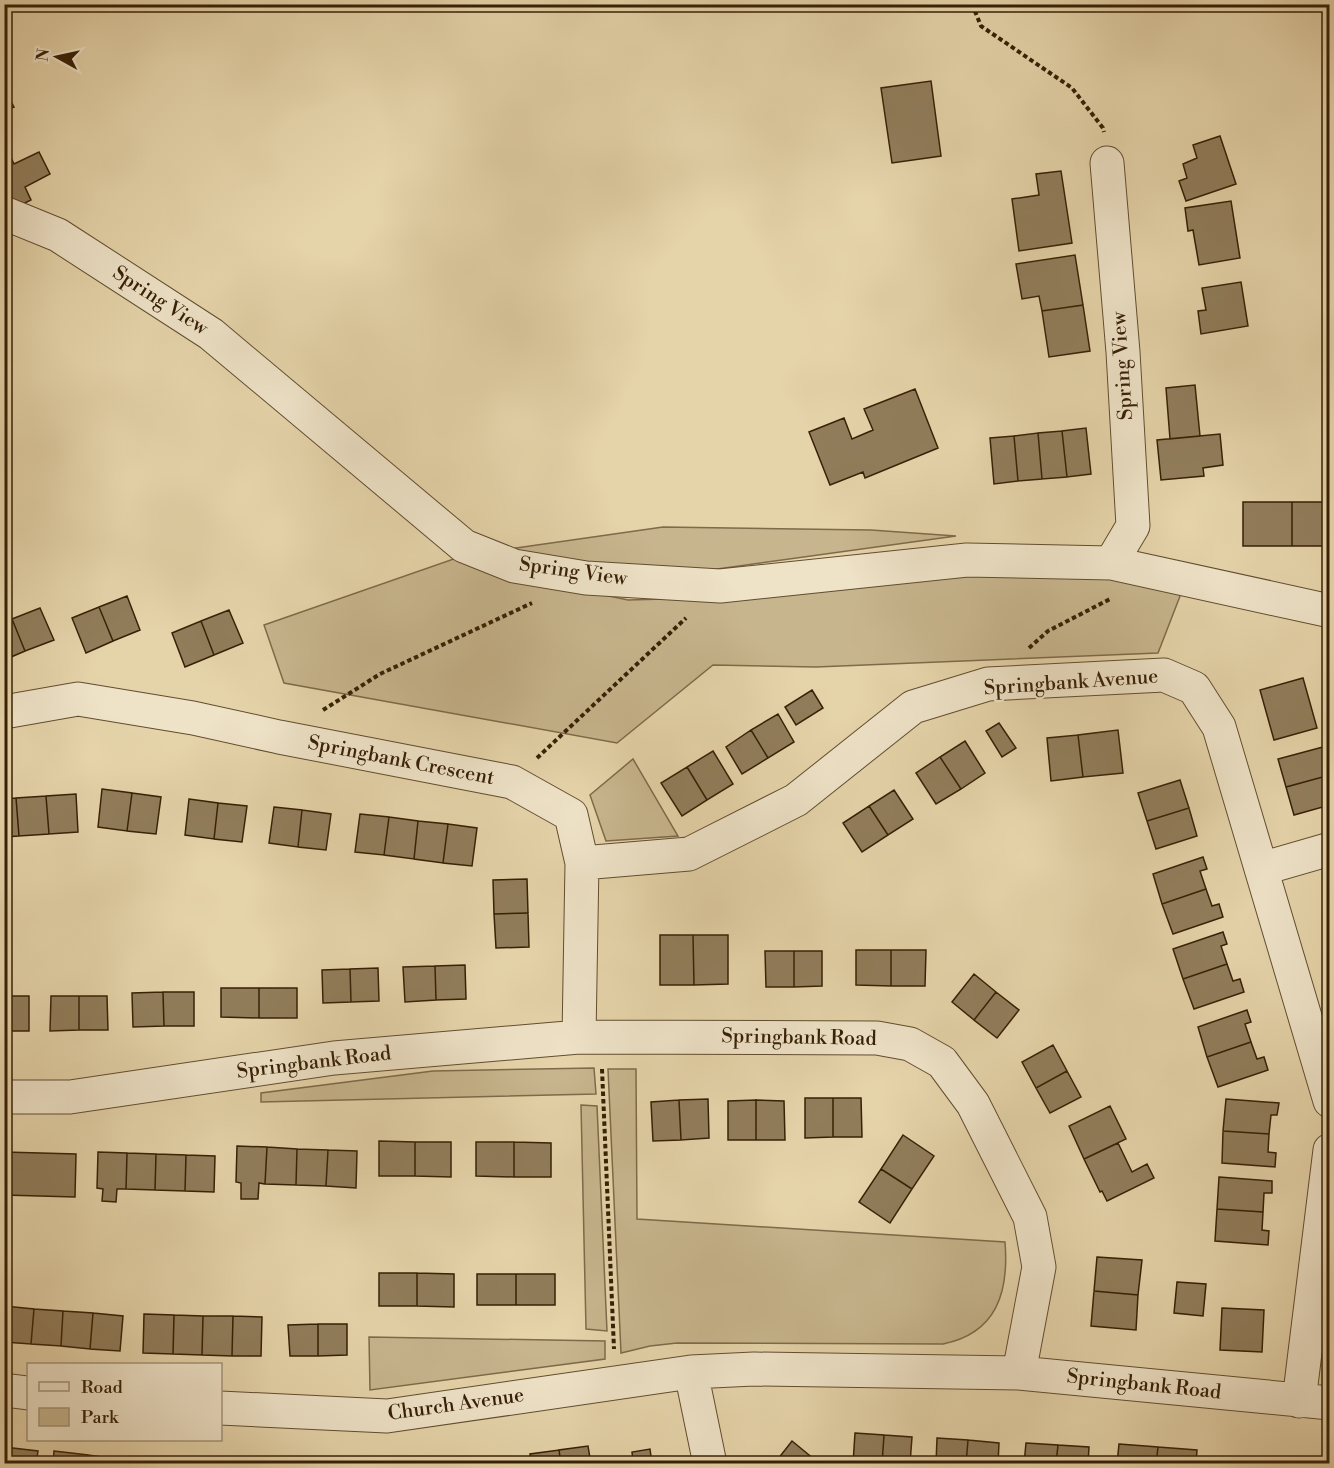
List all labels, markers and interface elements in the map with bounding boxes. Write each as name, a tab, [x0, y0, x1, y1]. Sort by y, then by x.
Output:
north arrow	[27, 27, 87, 87]
text: N	[32, 47, 54, 63]
street label: Spring View	[108, 261, 213, 342]
street label: Spring View	[1107, 310, 1139, 421]
street label: Spring View	[517, 552, 630, 592]
street label: Springbank Avenue	[983, 664, 1159, 702]
street label: Springbank Crescent	[306, 731, 496, 791]
street label: Springbank Road	[721, 1024, 878, 1052]
street label: Springbank Road	[235, 1041, 393, 1085]
legend	[27, 1363, 222, 1441]
street label: Springbank Road	[1065, 1364, 1223, 1406]
text: Road	[81, 1376, 124, 1399]
street label: Church Avenue	[386, 1383, 526, 1427]
text: Park	[81, 1406, 120, 1429]

